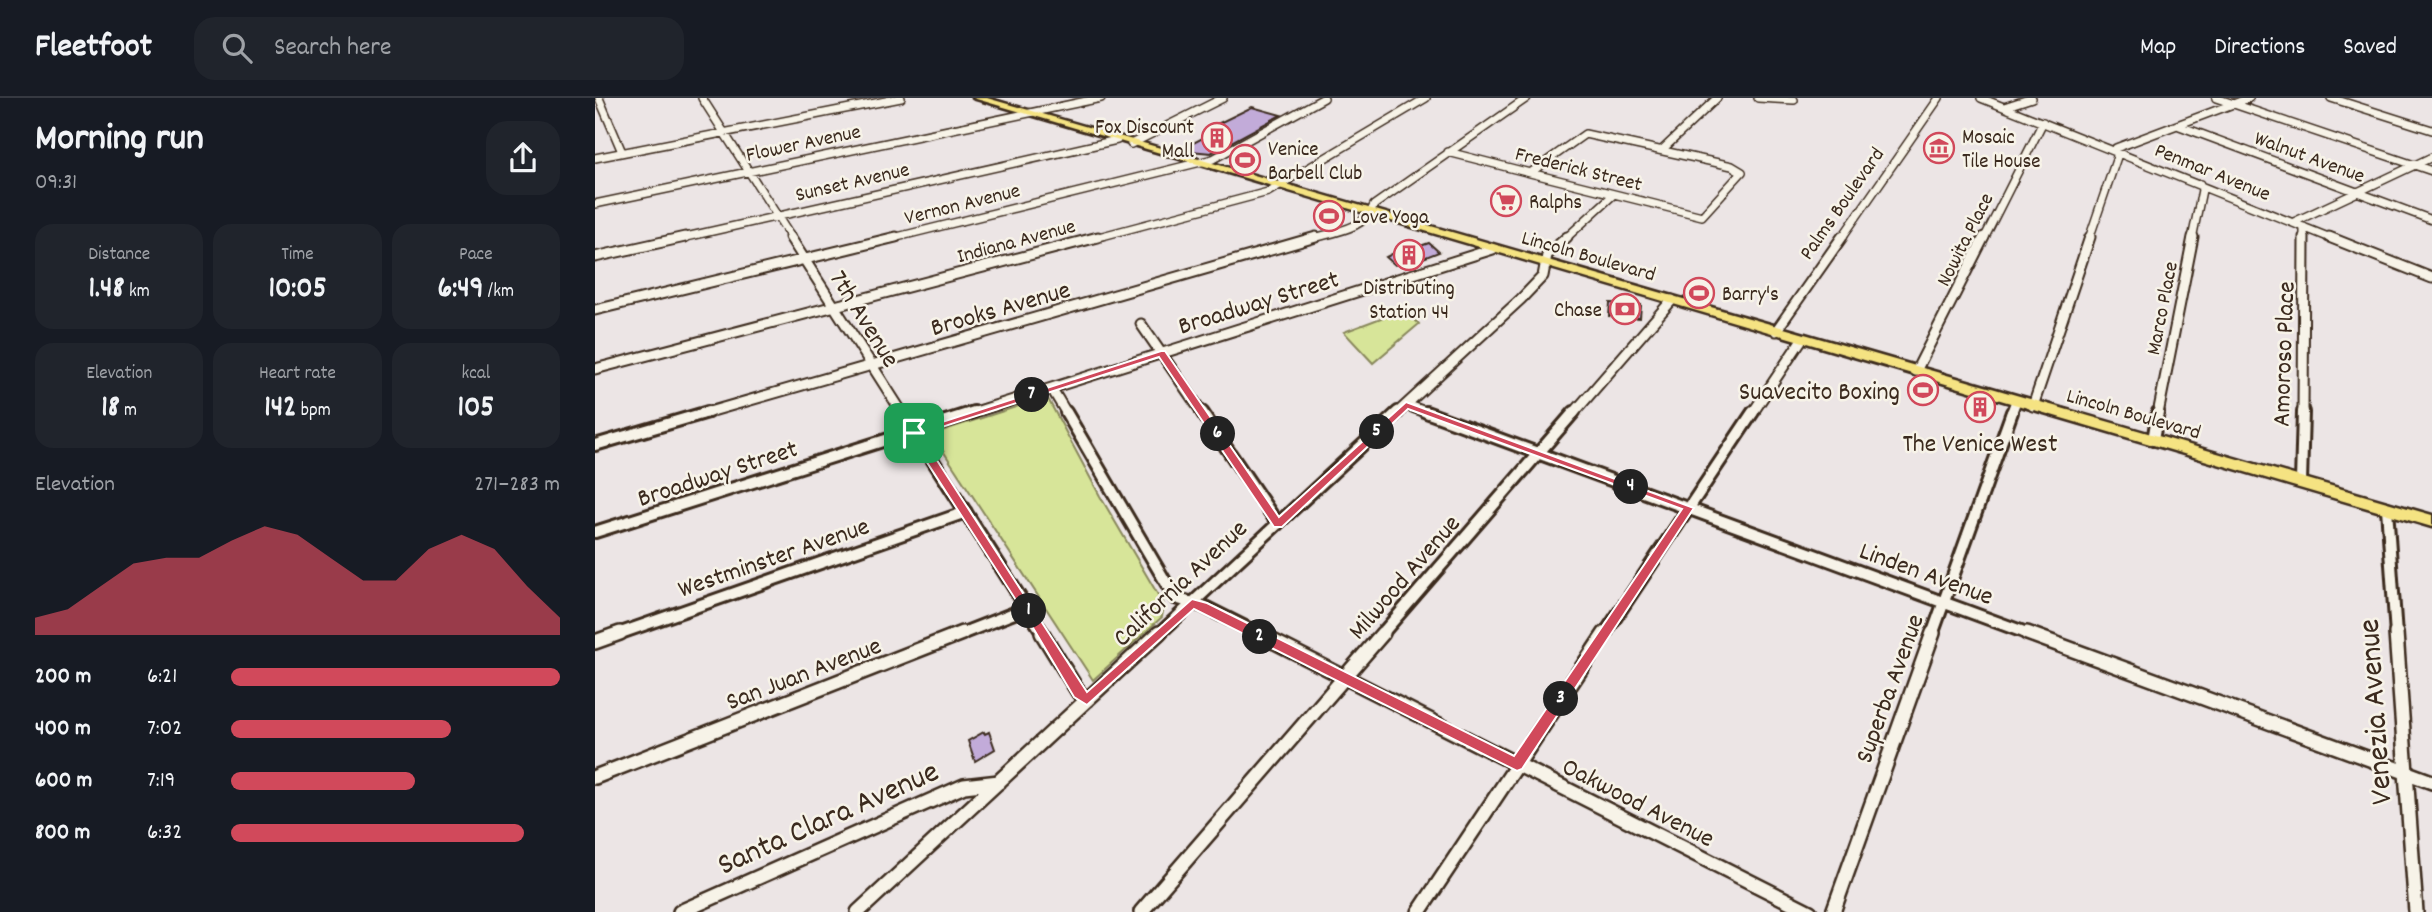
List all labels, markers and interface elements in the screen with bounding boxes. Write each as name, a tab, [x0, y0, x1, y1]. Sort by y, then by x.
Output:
search box	[194, 17, 684, 80]
text: Fleetfoot	[35, 25, 152, 72]
icon: search	[218, 29, 256, 67]
text: Search here	[274, 30, 391, 67]
text: Map	[2140, 31, 2176, 65]
text: Directions	[2214, 31, 2305, 65]
text: Saved	[2343, 31, 2397, 65]
text: Morning run	[35, 113, 204, 168]
place label: Fox Discount Mall	[1095, 114, 1194, 168]
street label: Flower Avenue	[744, 118, 864, 172]
button: share	[486, 121, 560, 195]
building icon: Fox Discount Mall	[1200, 121, 1234, 155]
place label: Mosaic Tile House	[1962, 124, 2041, 178]
street label: Walnut Avenue	[2249, 125, 2368, 193]
museum icon: Mosaic Tile House	[1922, 131, 1956, 165]
place label: Venice Barbell Club	[1268, 136, 1362, 190]
street label: Penmar Avenue	[2149, 137, 2274, 211]
street label: Frederick Street	[1512, 141, 1645, 201]
street label: Palms Boulevard	[1794, 142, 1893, 267]
sports icon: Venice Barbell Club	[1228, 143, 1262, 177]
street label: Sunset Avenue	[793, 156, 913, 212]
text: 09:31	[35, 167, 77, 200]
street label: Vernon Avenue	[902, 177, 1024, 235]
supermarket icon: Ralphs	[1489, 184, 1523, 218]
street label: Nowita Place	[1930, 188, 2003, 292]
place label: Ralphs	[1529, 189, 1582, 219]
sports icon: Love Yoga	[1312, 199, 1346, 233]
place label: Love Yoga	[1352, 204, 1430, 234]
street label: Indiana Avenue	[954, 213, 1079, 273]
street label: Lincoln Boulevard	[1518, 224, 1659, 291]
building icon: Distributing Station 44	[1392, 238, 1426, 272]
text: Distance	[88, 242, 150, 269]
text: Time	[281, 242, 314, 269]
text: Pace	[459, 242, 493, 269]
street label: Marco Place	[2140, 259, 2188, 358]
street label: Broadway Street	[1174, 262, 1344, 346]
street label: 7th Avenue	[819, 264, 907, 376]
text: 1.48	[89, 269, 125, 312]
text: 10:05	[268, 269, 327, 312]
text: 6:49	[438, 269, 483, 312]
street label: Brooks Avenue	[927, 273, 1075, 348]
place label: Distributing Station 44	[1363, 275, 1455, 329]
sports icon: Barry's	[1682, 276, 1716, 310]
text: km	[125, 279, 150, 306]
text: /km	[483, 279, 514, 306]
place label: Barry's	[1722, 281, 1779, 311]
street label: Amoroso Place	[2264, 281, 2307, 427]
bank icon: Chase	[1608, 292, 1642, 326]
place label: Chase	[1554, 297, 1602, 327]
text: Elevation	[86, 361, 152, 388]
text: Heart rate	[259, 361, 336, 388]
text: kcal	[461, 361, 490, 388]
sports icon: Suavecito Boxing	[1906, 373, 1940, 407]
place label: Suavecito Boxing	[1739, 375, 1900, 412]
pin: 7	[1015, 378, 1049, 412]
text: 7	[1028, 381, 1035, 408]
street label: Lincoln Boulevard	[2063, 382, 2204, 449]
text: 18	[101, 388, 120, 431]
text: 142	[264, 388, 296, 431]
text: 105	[457, 388, 494, 431]
building icon: The Venice West	[1963, 390, 1997, 424]
text: m	[120, 398, 137, 425]
text: bpm	[296, 398, 331, 425]
pin	[884, 403, 944, 463]
icon: arrive	[895, 414, 933, 452]
pin: 5	[1359, 414, 1395, 450]
pin: 6	[1201, 416, 1235, 452]
text: 5	[1372, 418, 1381, 445]
text: 6	[1213, 420, 1222, 447]
place label: The Venice West	[1902, 427, 2058, 464]
street label: Broadway Street	[633, 432, 803, 519]
text: Elevation	[35, 469, 115, 502]
text: 271–283 m	[474, 469, 560, 502]
pin: 4	[1613, 470, 1649, 504]
text: 4	[1627, 473, 1634, 500]
street label: Milwood Avenue	[1341, 508, 1471, 649]
street label: Westminster Avenue	[673, 509, 875, 609]
street label: California Avenue	[1106, 512, 1257, 657]
street label: Linden Avenue	[1854, 534, 1998, 617]
pin: 1	[1011, 594, 1047, 628]
text: 1	[1026, 597, 1031, 624]
street label: Superba Avenue	[1847, 609, 1935, 769]
street label: Venezia Avenue	[2349, 617, 2407, 806]
pin: 2	[1243, 620, 1277, 654]
text: 2	[1255, 623, 1264, 650]
street label: San Juan Avenue	[721, 629, 887, 722]
text: 200 m	[35, 661, 91, 694]
text: 6:21	[147, 661, 177, 694]
pin: 3	[1543, 682, 1579, 716]
text: 3	[1556, 685, 1565, 712]
text: 400 m	[35, 713, 91, 746]
text: 7:02	[147, 713, 182, 746]
street label: Oakwood Avenue	[1555, 750, 1720, 858]
street label: Santa Clara Avenue	[711, 751, 947, 890]
text: 600 m	[35, 765, 92, 798]
text: 7:19	[147, 765, 175, 798]
text: 800 m	[35, 817, 90, 850]
text: 6:32	[147, 817, 182, 850]

